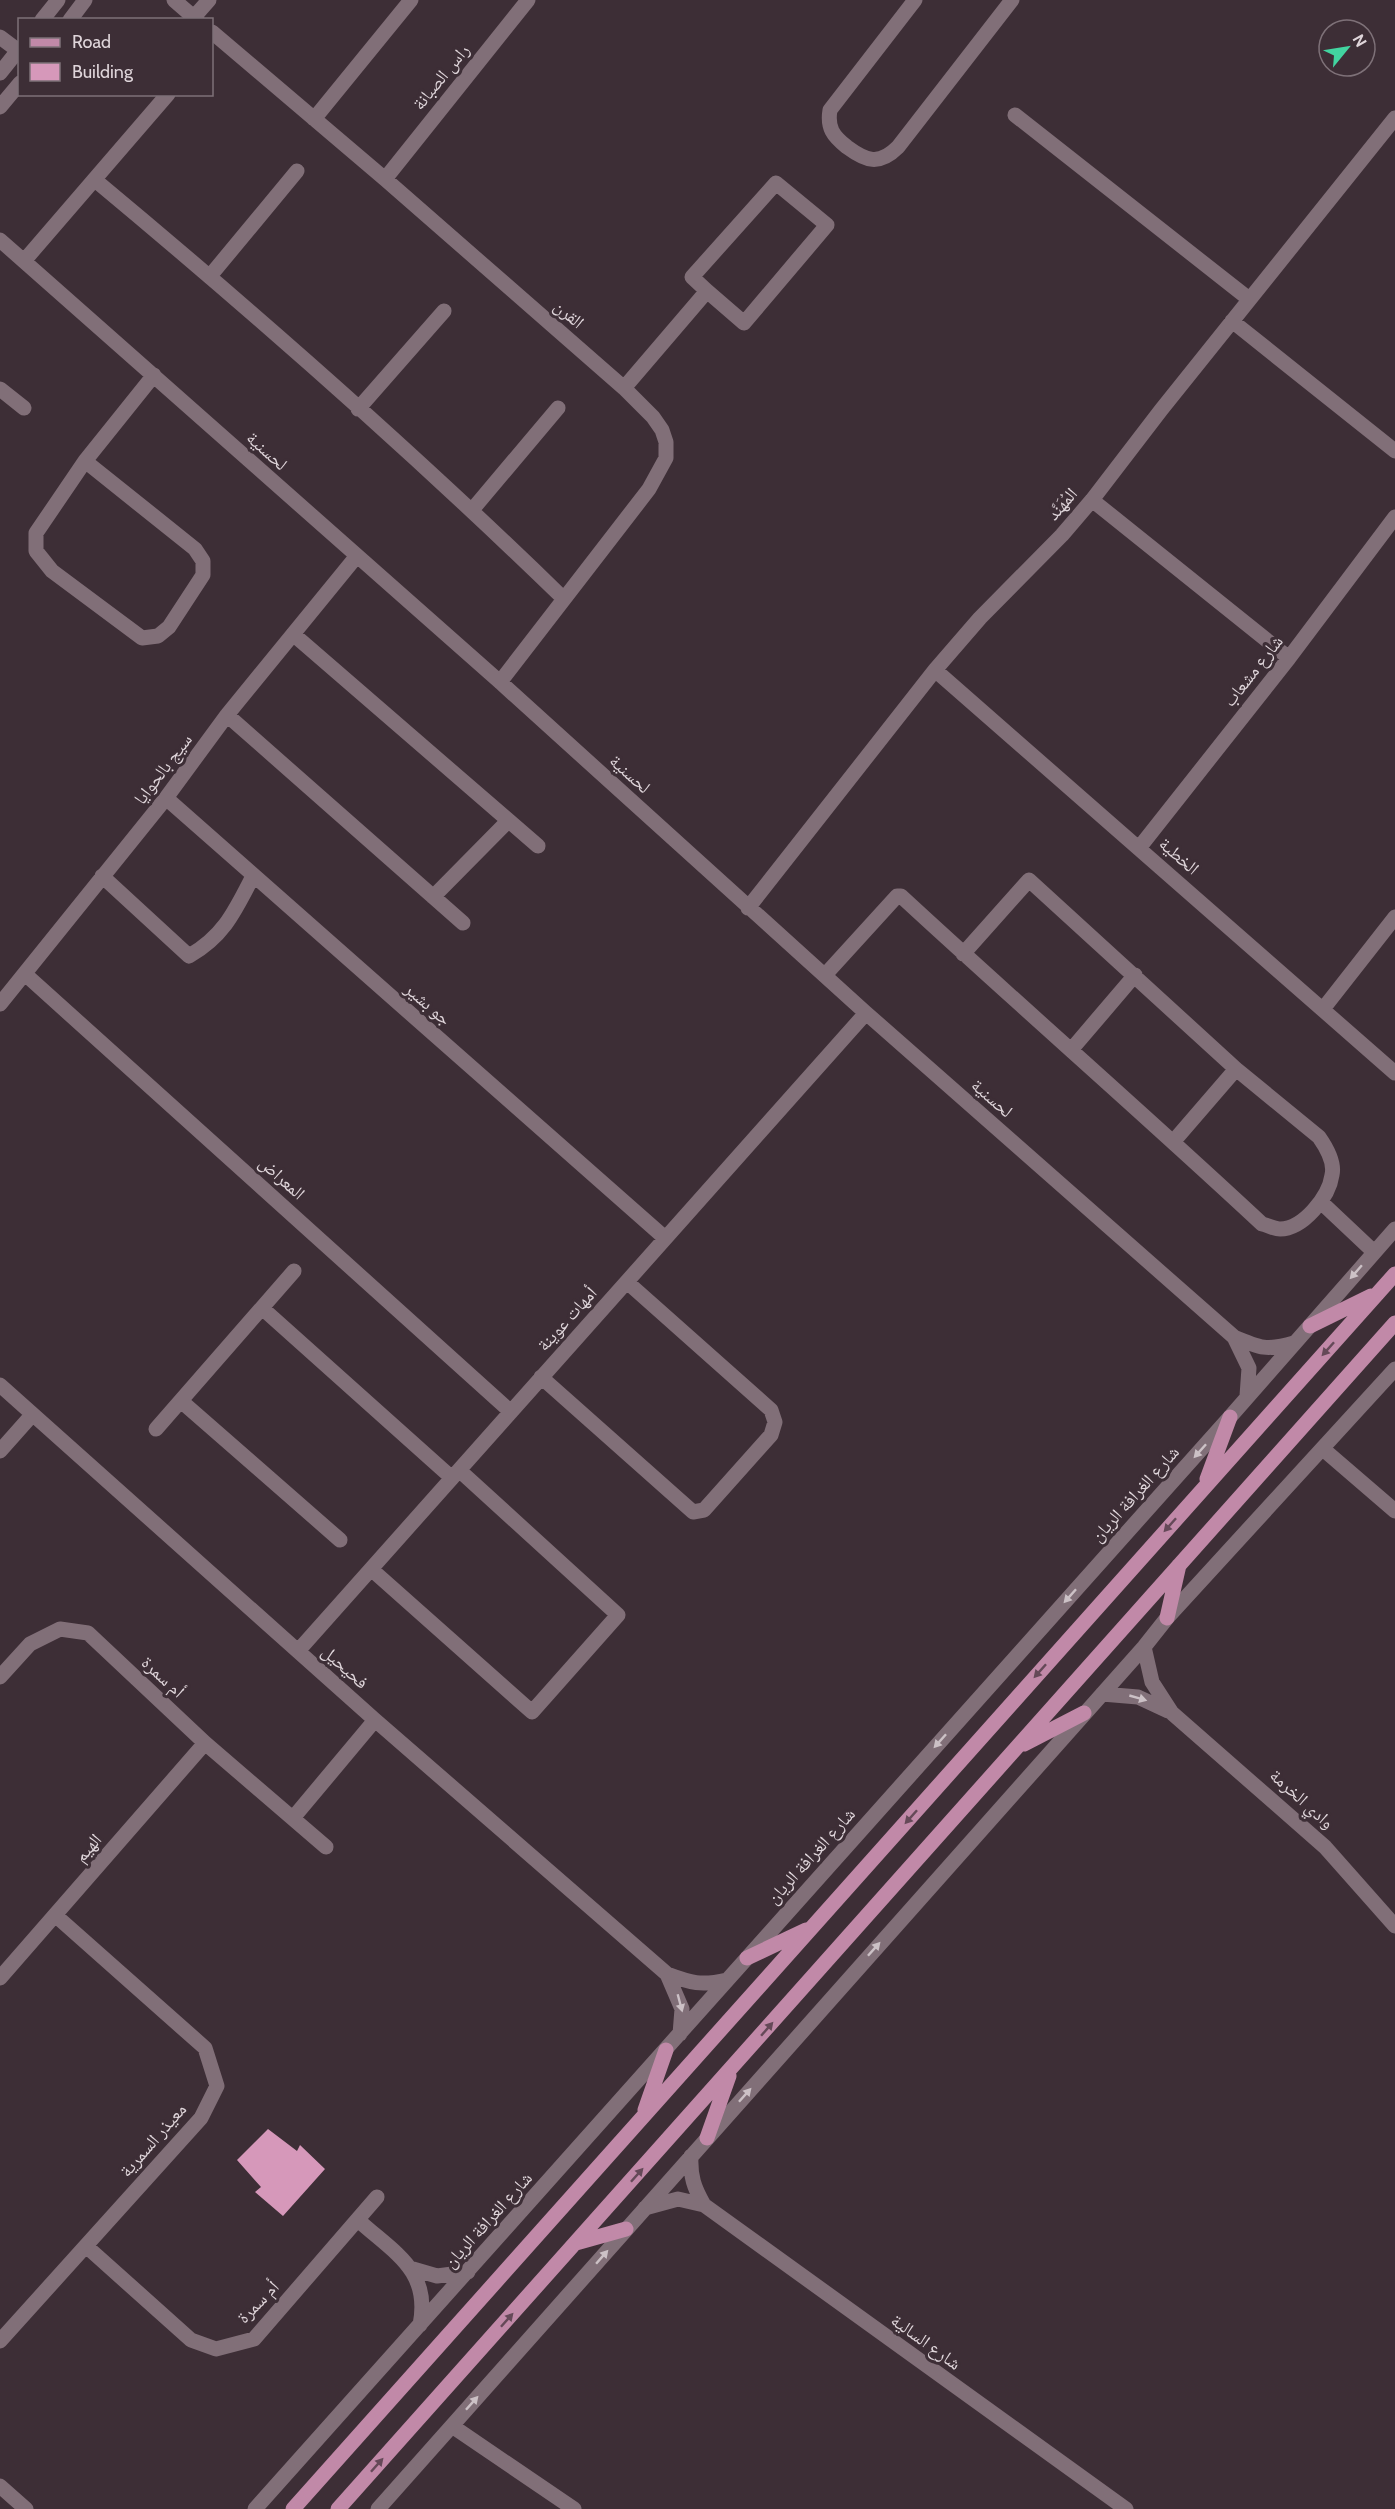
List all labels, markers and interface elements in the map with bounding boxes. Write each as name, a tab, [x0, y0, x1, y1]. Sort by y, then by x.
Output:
legend	[18, 18, 213, 96]
north arrow	[1317, 18, 1377, 78]
text: Road	[72, 31, 111, 53]
text: N	[1349, 31, 1371, 50]
street label: راس الصبانة	[408, 40, 474, 114]
text: Building	[72, 61, 134, 83]
street label: القرن	[549, 295, 589, 333]
street label: لحسنية	[242, 427, 292, 475]
street label: المُهَنَّد	[1042, 483, 1082, 525]
street label: شارع مشعاب	[1218, 631, 1288, 711]
street label: سيج بالحوايا	[129, 729, 198, 809]
street label: لحسنية	[605, 750, 655, 798]
street label: الخطية	[1154, 833, 1204, 879]
street label: جو بشير	[399, 977, 456, 1030]
street label: لحسنية	[967, 1074, 1017, 1122]
street label: المعراض	[254, 1152, 310, 1204]
one-way arrow	[1350, 1264, 1363, 1279]
street label: أمهات عوينة	[532, 1282, 602, 1356]
one-way arrow	[1321, 1341, 1335, 1356]
street label: شارع الغرافة الريان	[1086, 1441, 1184, 1547]
one-way arrow	[1193, 1443, 1207, 1458]
one-way arrow	[1164, 1517, 1177, 1532]
one-way arrow	[1064, 1588, 1077, 1603]
street label: فحيحيل	[317, 1640, 373, 1694]
street label: أم سمرة	[136, 1652, 189, 1703]
one-way arrow	[1034, 1663, 1047, 1678]
one-way arrow	[1129, 1694, 1147, 1703]
one-way arrow	[933, 1734, 947, 1749]
street label: وادي الخرمة	[1263, 1764, 1339, 1836]
street label: شارع الغرافة الريان	[762, 1803, 860, 1909]
one-way arrow	[905, 1809, 918, 1824]
street label: الهيم	[70, 1829, 107, 1868]
one-way arrow	[867, 1942, 880, 1957]
one-way arrow	[675, 1994, 685, 2012]
one-way arrow	[760, 2022, 773, 2037]
one-way arrow	[738, 2088, 751, 2103]
street label: معيذر السمرية	[115, 2099, 191, 2181]
street label: شارع الغرافة الريان	[439, 2167, 537, 2273]
one-way arrow	[630, 2167, 644, 2182]
one-way arrow	[595, 2250, 608, 2265]
street label: أم سمرة	[232, 2276, 284, 2329]
street label: شارع السالية	[887, 2309, 965, 2375]
one-way arrow	[500, 2313, 513, 2328]
one-way arrow	[465, 2395, 479, 2410]
one-way arrow	[370, 2458, 384, 2473]

